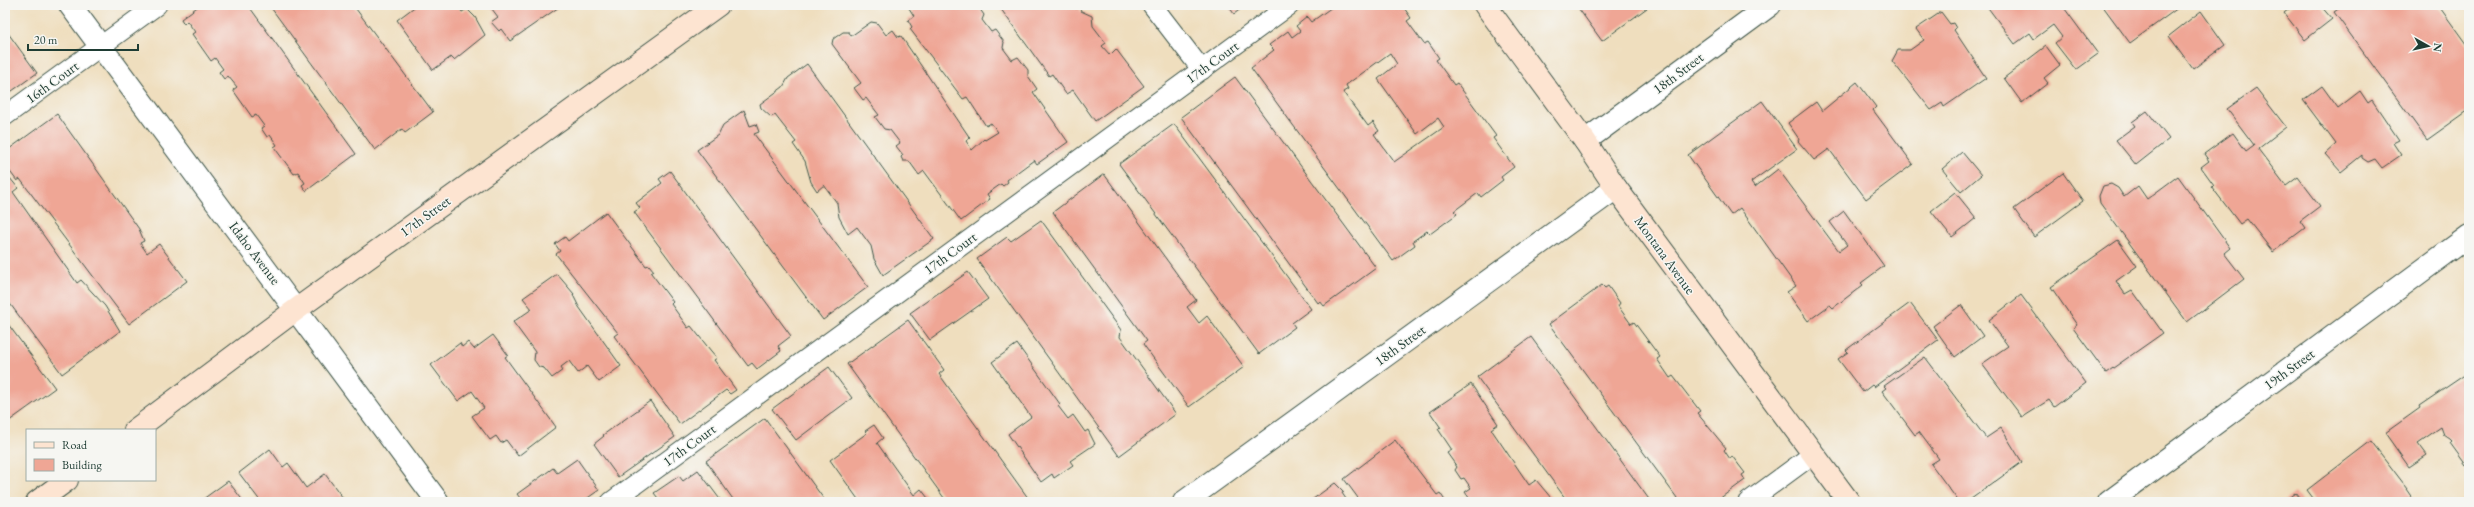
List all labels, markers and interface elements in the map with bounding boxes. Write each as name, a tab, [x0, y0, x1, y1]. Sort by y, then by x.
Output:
scale bar	[28, 26, 138, 52]
north arrow	[2408, 26, 2448, 66]
text: 20 m	[34, 32, 58, 48]
street label: 17th Court	[1182, 36, 1243, 87]
text: N	[2430, 42, 2445, 53]
street label: 18th Street	[1649, 48, 1707, 98]
street label: 16th Court	[22, 56, 83, 107]
street label: 17th Street	[396, 191, 454, 241]
street label: Montana Avenue	[1631, 212, 1700, 298]
street label: Idaho Avenue	[225, 218, 285, 289]
street label: 17th Court	[920, 227, 981, 278]
street label: 18th Street	[1371, 320, 1429, 370]
street label: 19th Street	[2260, 344, 2318, 394]
street label: 17th Court	[659, 419, 720, 470]
legend	[26, 429, 156, 481]
text: Road	[62, 437, 88, 453]
text: Building	[62, 457, 103, 473]

